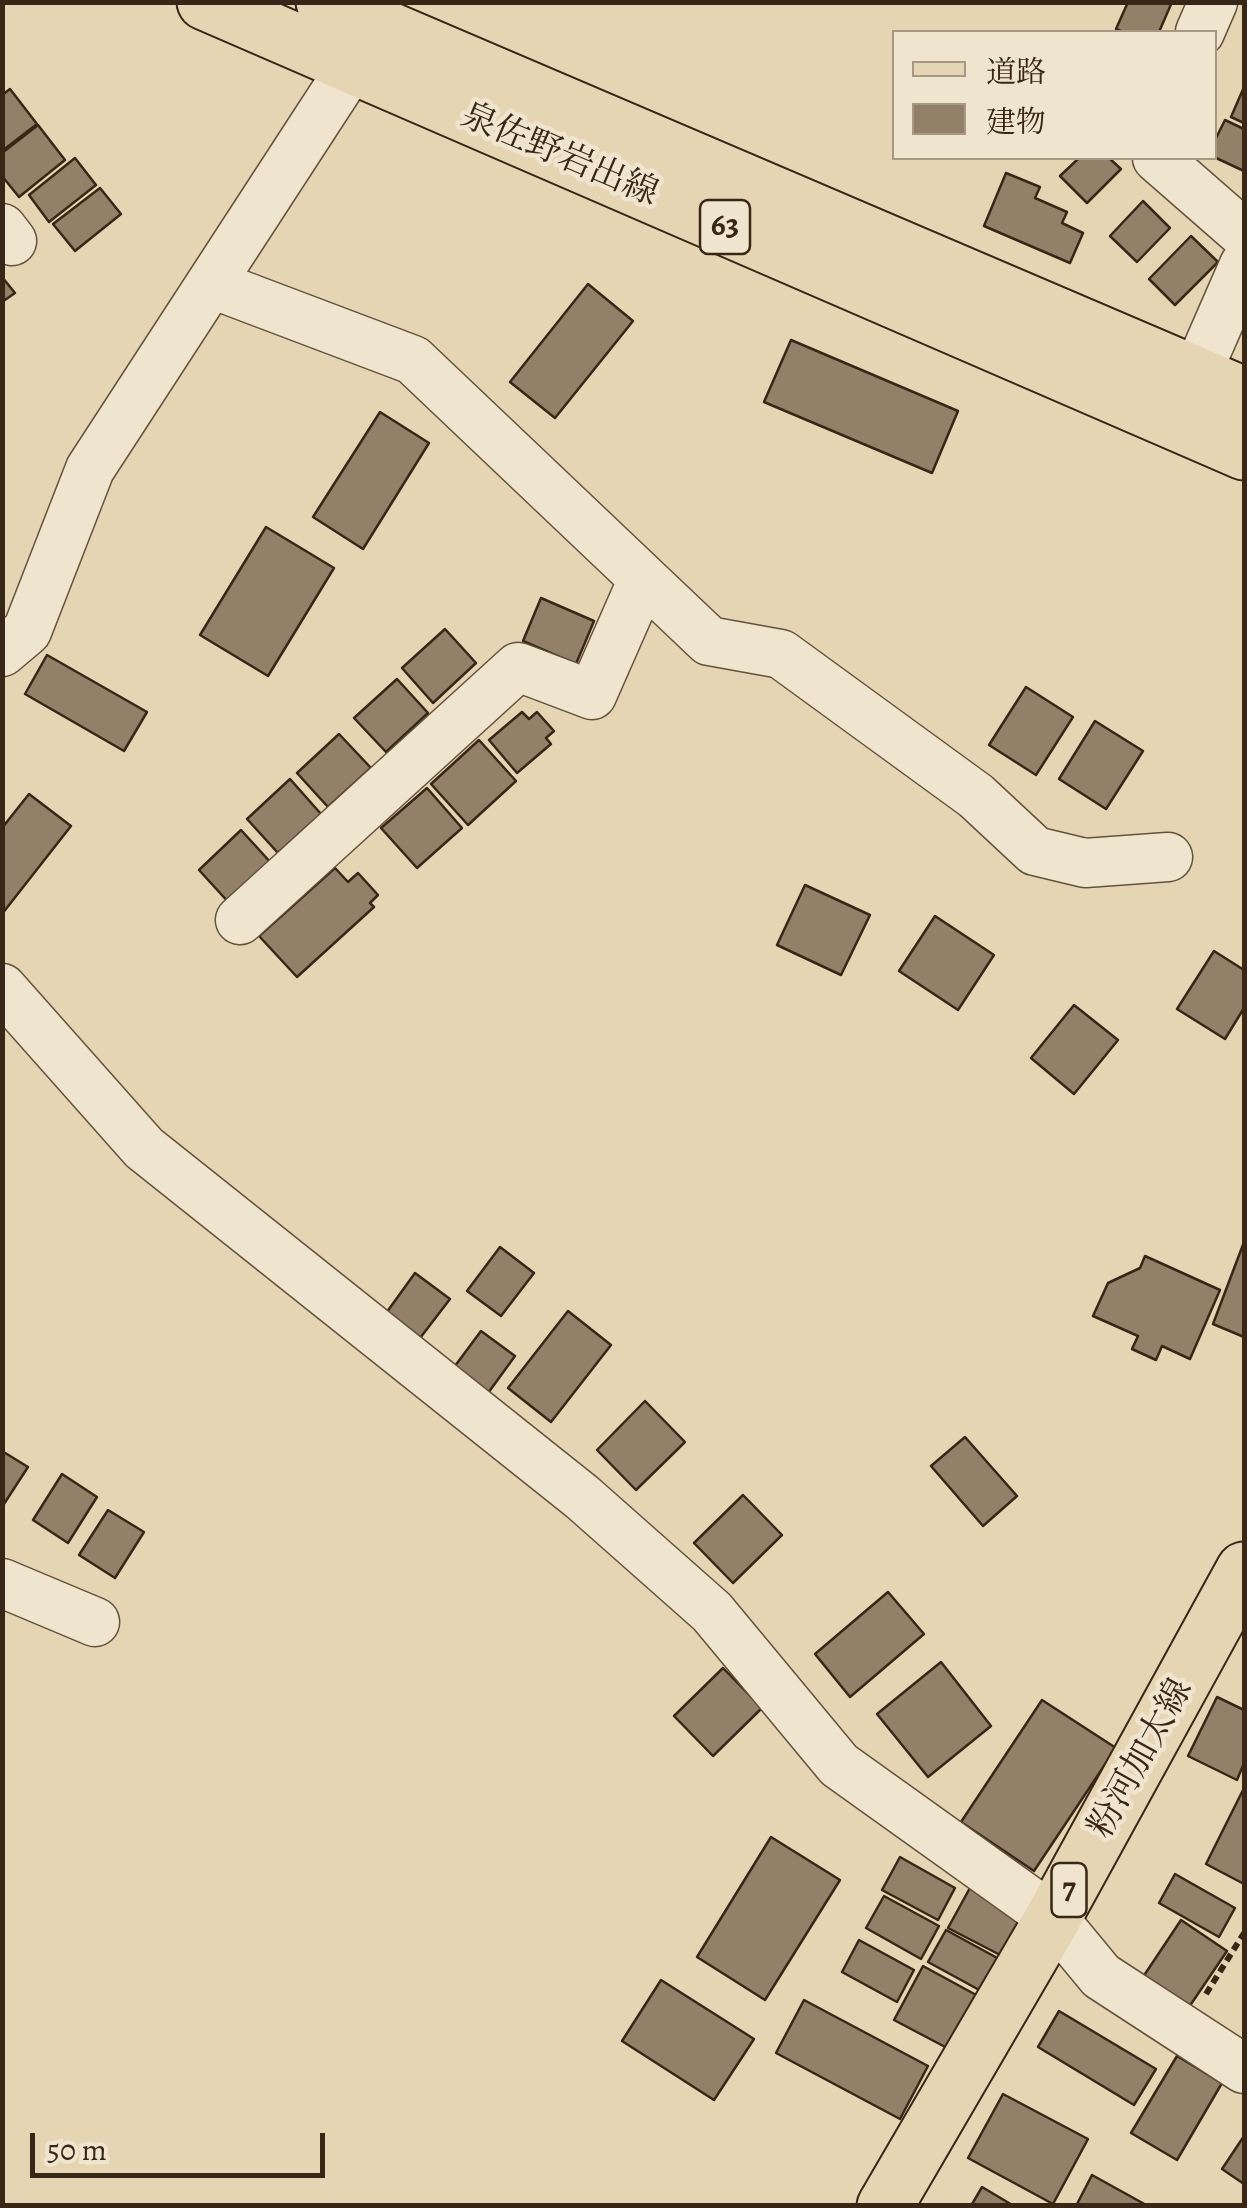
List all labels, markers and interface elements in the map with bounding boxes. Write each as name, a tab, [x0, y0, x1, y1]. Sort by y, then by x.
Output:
legend	[892, 30, 1217, 160]
text: 道路	[986, 52, 1046, 92]
street label: 泉佐野岩出線	[454, 96, 664, 216]
text: 建物	[986, 102, 1046, 142]
road number: 63	[700, 200, 750, 254]
street label: 粉河加太線	[1081, 1672, 1203, 1846]
road number: 7	[1052, 1863, 1086, 1917]
scale bar	[35, 2113, 330, 2175]
text: 50 m	[47, 2130, 107, 2170]

